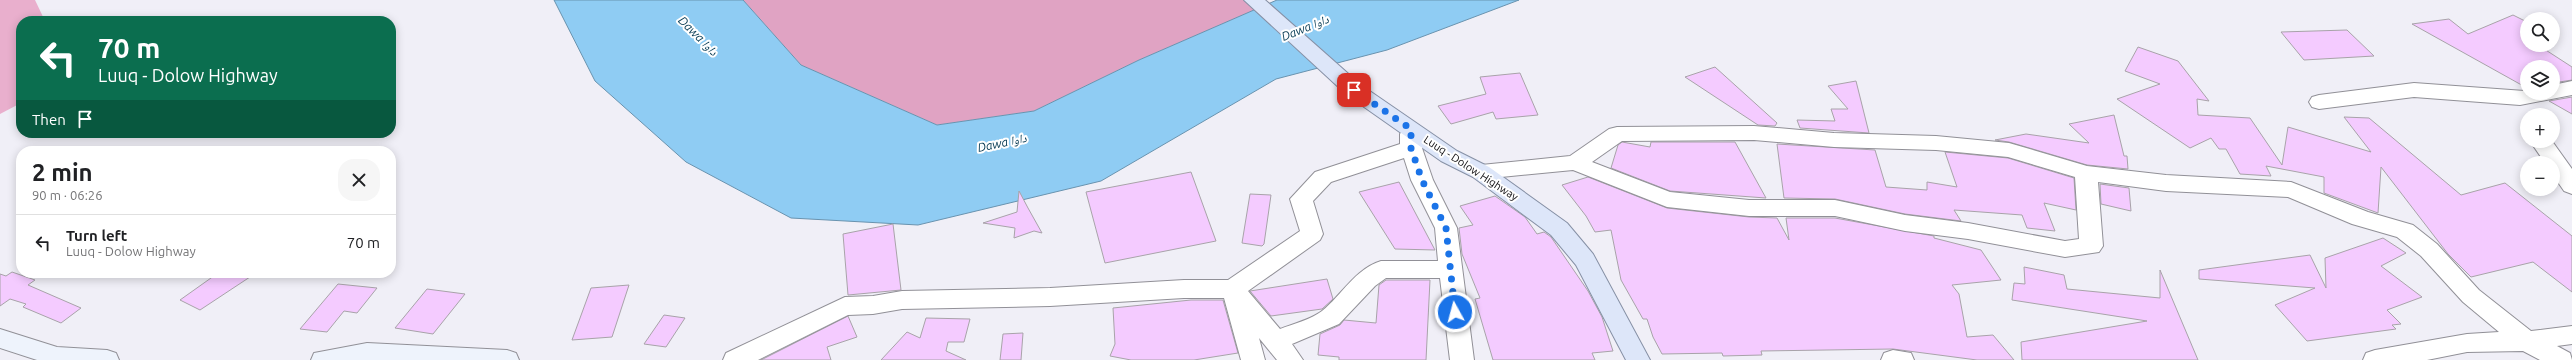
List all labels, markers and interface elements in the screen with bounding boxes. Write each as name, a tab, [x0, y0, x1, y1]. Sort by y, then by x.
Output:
water label: Dawa داوا	[1279, 12, 1331, 44]
map controls	[2520, 12, 2560, 196]
button: search	[2520, 12, 2560, 52]
water label: Dawa داوا	[675, 13, 721, 59]
icon: left	[32, 32, 84, 84]
text: 70 m	[98, 32, 160, 63]
button: layers	[2520, 60, 2560, 100]
text: Luuq - Dolow Highway	[98, 65, 278, 85]
pin	[1337, 73, 1371, 107]
icon: arrive	[1343, 79, 1365, 101]
icon: arrive	[74, 108, 96, 130]
button: +	[2520, 108, 2560, 148]
text: Then	[32, 111, 66, 128]
water label: Dawa داوا	[976, 131, 1028, 155]
street label: Luuq - Dolow Highway	[1422, 133, 1521, 203]
button: −	[2520, 156, 2560, 196]
text: 2 min	[32, 159, 93, 186]
button: close	[338, 159, 380, 201]
text: 90 m · 06:26	[32, 188, 103, 202]
text: Turn left	[66, 227, 127, 244]
icon: left	[32, 232, 54, 254]
text: 70 m	[347, 234, 380, 251]
text: Luuq - Dolow Highway	[66, 244, 196, 258]
position arrow	[1434, 291, 1476, 333]

